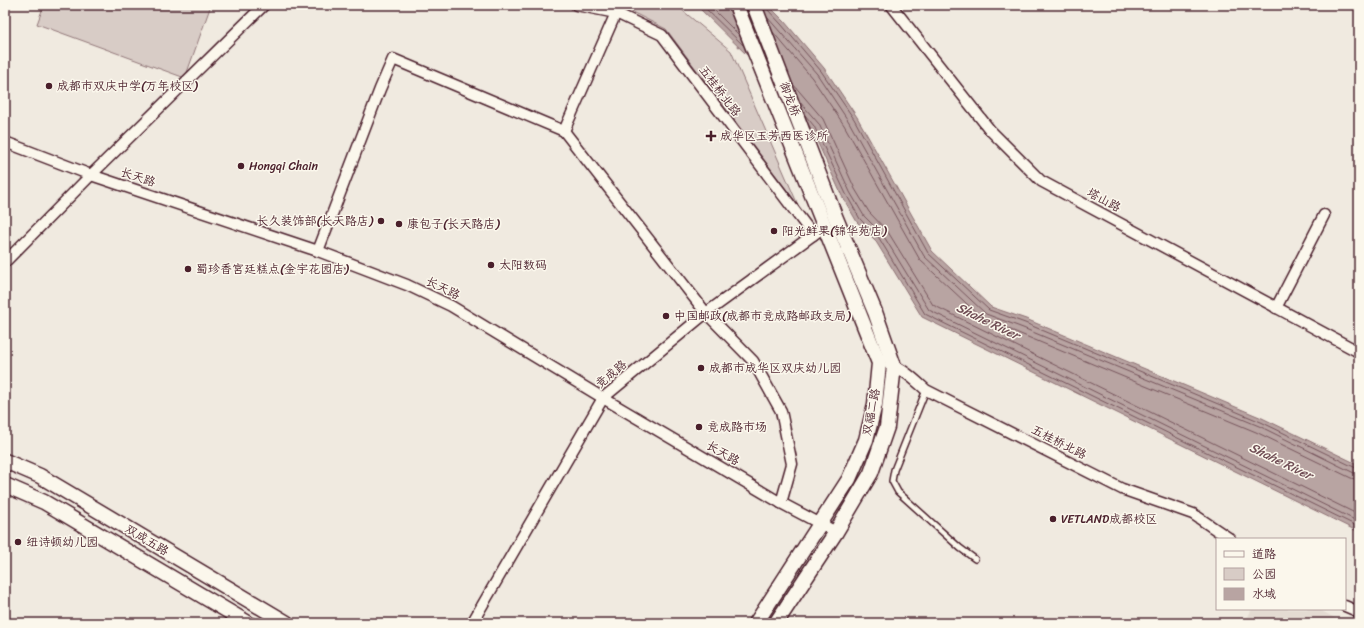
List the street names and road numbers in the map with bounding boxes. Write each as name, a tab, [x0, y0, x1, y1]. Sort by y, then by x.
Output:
street label: 五桂桥北路	[693, 60, 747, 122]
street label: 御龙桥	[773, 78, 807, 121]
street label: 长天路	[117, 161, 159, 193]
street label: 塔山路	[1083, 182, 1125, 218]
street label: 长天路	[422, 270, 464, 306]
street label: 竞成路	[590, 354, 632, 394]
street label: 双福二路	[856, 386, 886, 438]
street label: 五桂桥北路	[1027, 419, 1091, 465]
street label: 长天路	[702, 434, 744, 472]
street label: 双成五路	[121, 518, 173, 562]

